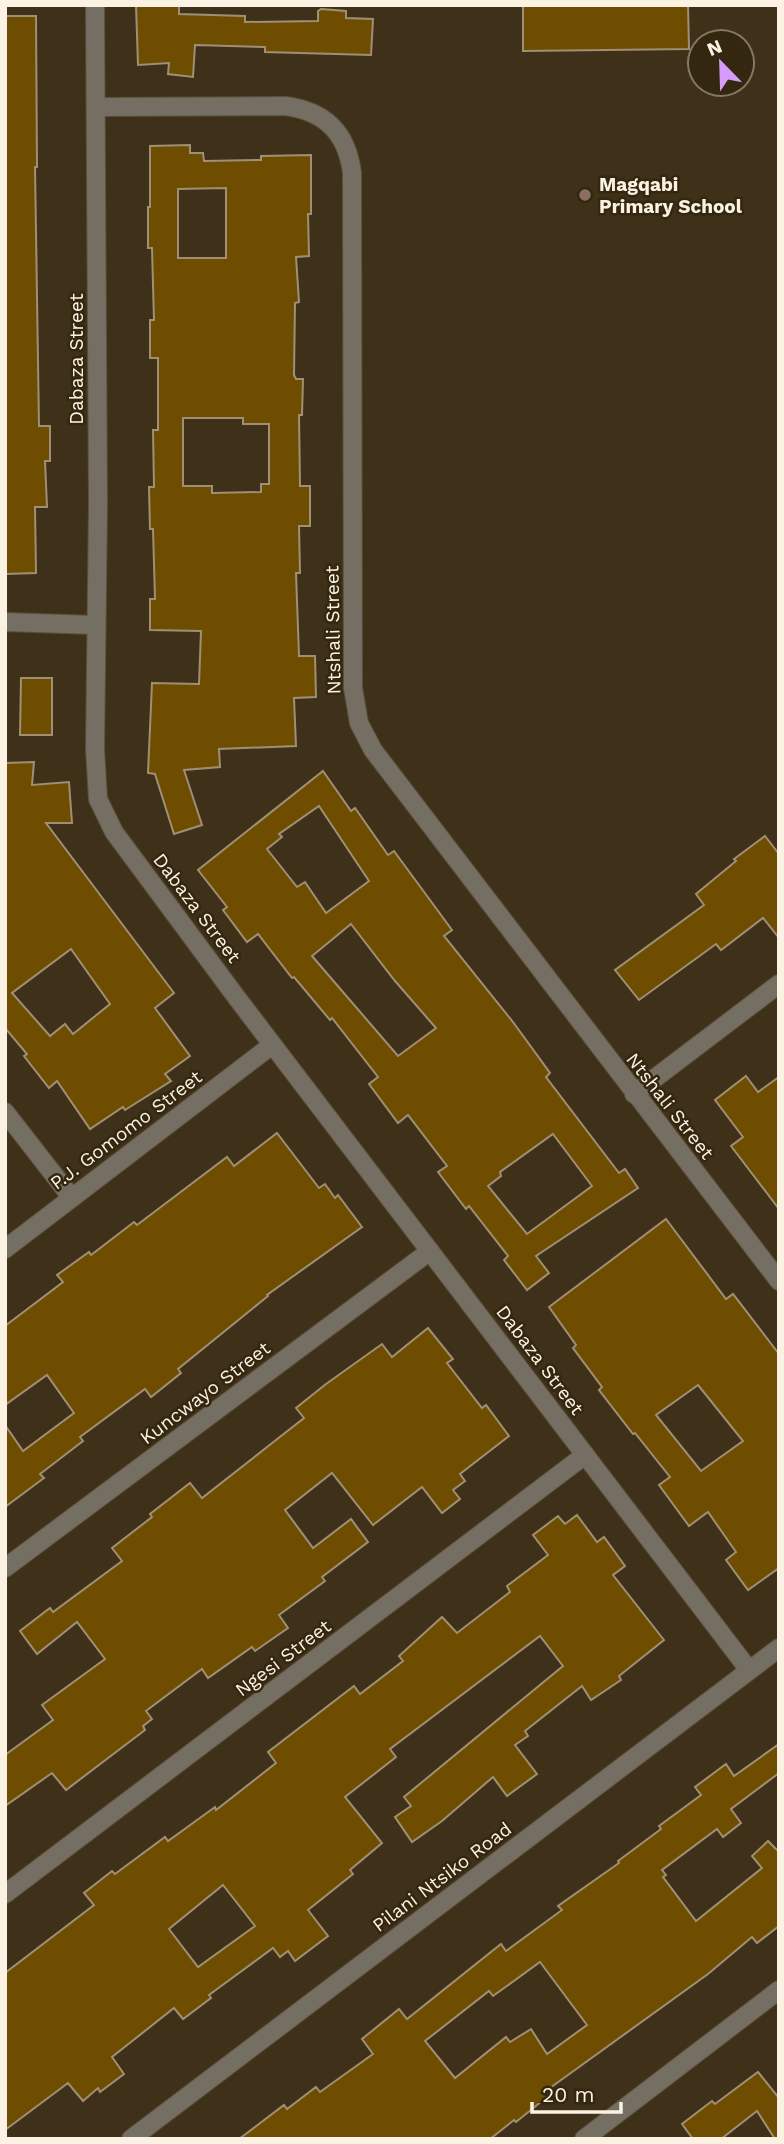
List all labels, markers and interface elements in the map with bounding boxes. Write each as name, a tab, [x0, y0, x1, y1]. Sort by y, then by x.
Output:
north arrow	[686, 28, 756, 98]
text: N	[704, 34, 726, 61]
place label: Magqabi Primary School	[599, 173, 743, 218]
marker: Magqabi Primary School	[577, 187, 593, 203]
street label: Dabaza Street	[65, 293, 88, 425]
street label: Ntshali Street	[320, 565, 346, 695]
street label: Dabaza Street	[148, 849, 246, 967]
street label: Ntshali Street	[621, 1048, 719, 1164]
street label: P.J. Gomomo Street	[46, 1065, 206, 1195]
street label: Dabaza Street	[491, 1301, 589, 1419]
street label: Kuncwayo Street	[135, 1337, 275, 1449]
street label: Ngesi Street	[231, 1615, 335, 1701]
street label: Pilani Ntsiko Road	[368, 1817, 516, 1937]
scale bar	[532, 2070, 621, 2114]
text: 20 m	[542, 2082, 594, 2107]

